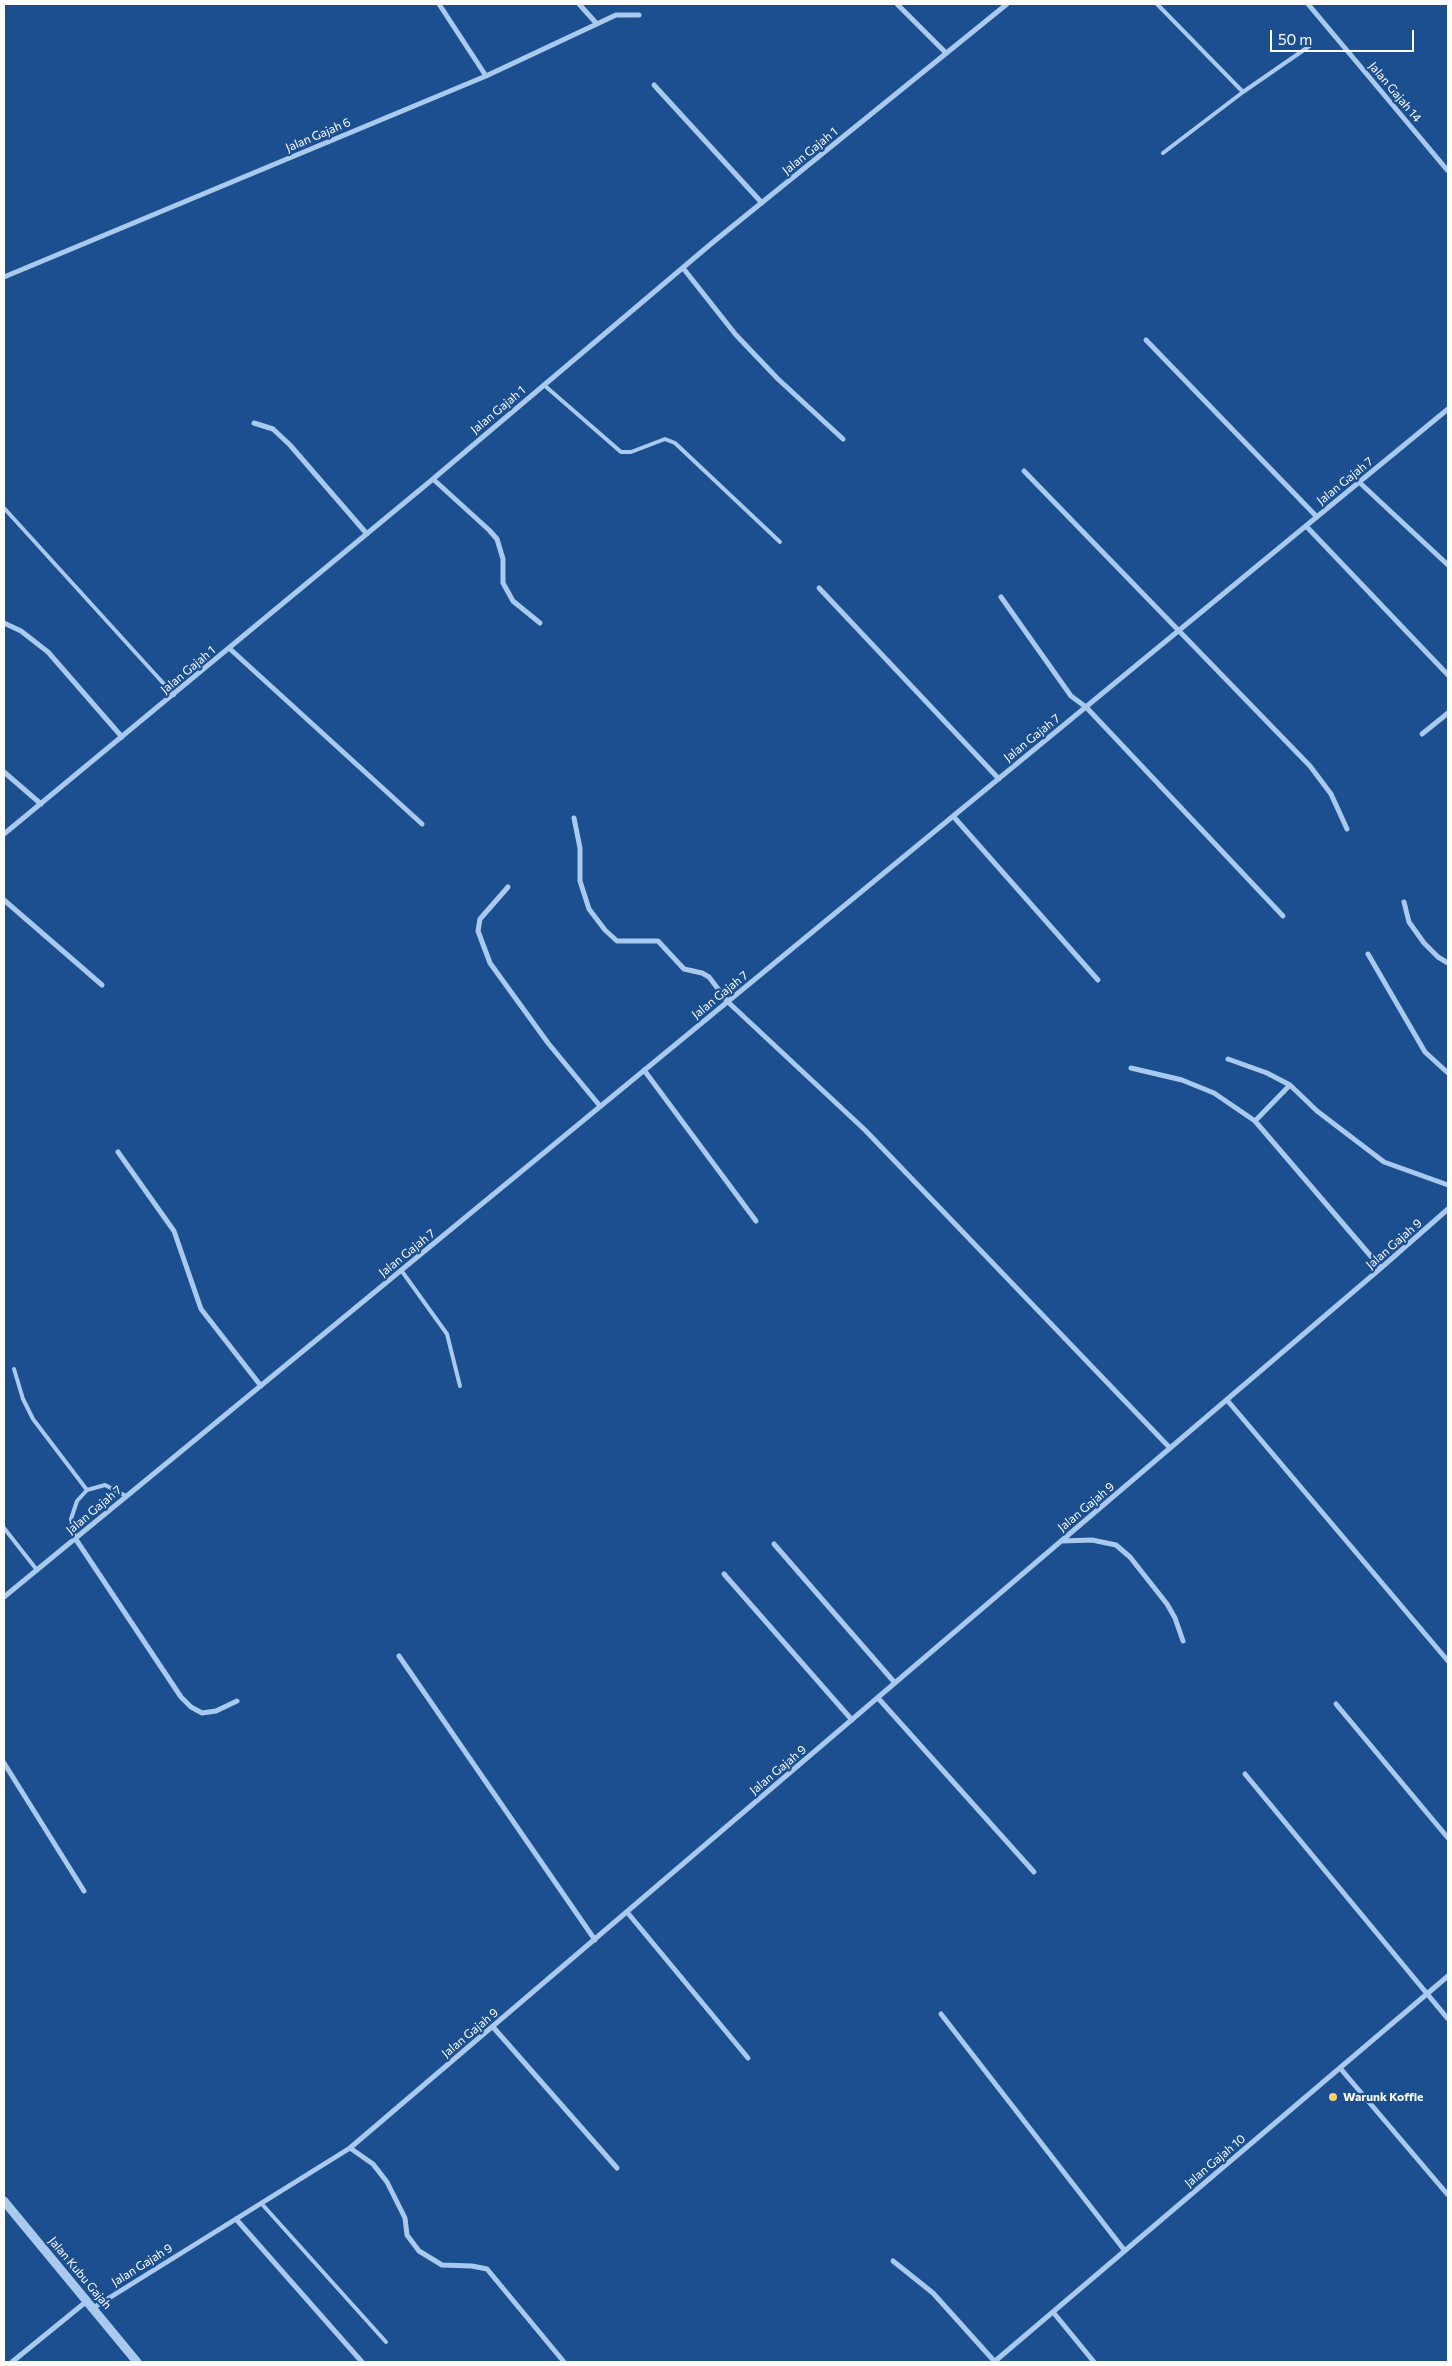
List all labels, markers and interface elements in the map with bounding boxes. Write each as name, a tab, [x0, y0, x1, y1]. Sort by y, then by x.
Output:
scale bar	[1272, 20, 1416, 52]
text: 50 m	[1278, 30, 1312, 48]
street label: Jalan Gajah 14	[1366, 59, 1424, 125]
street label: Jalan Gajah 6	[283, 115, 353, 155]
street label: Jalan Gajah 1	[779, 124, 841, 178]
street label: Jalan Gajah 1	[468, 383, 528, 437]
street label: Jalan Gajah 7	[1314, 454, 1376, 508]
street label: Jalan Gajah 1	[158, 643, 218, 697]
street label: Jalan Gajah 7	[1001, 711, 1063, 765]
street label: Jalan Gajah 7	[689, 968, 751, 1022]
street label: Jalan Gajah 9	[1363, 1216, 1425, 1272]
street label: Jalan Gajah 7	[376, 1226, 438, 1280]
street label: Jalan Gajah 9	[1055, 1479, 1117, 1535]
street label: Jalan Gajah 7	[63, 1483, 125, 1537]
street label: Jalan Gajah 9	[747, 1742, 809, 1798]
street label: Jalan Gajah 9	[439, 2005, 501, 2061]
place label: Warunk Koffie	[1343, 2090, 1423, 2104]
marker: Warunk Koffie	[1327, 2091, 1339, 2103]
street label: Jalan Gajah 10	[1182, 2131, 1248, 2191]
street label: Jalan Kubu Gajah	[45, 2234, 115, 2312]
street label: Jalan Gajah 9	[109, 2241, 175, 2289]

